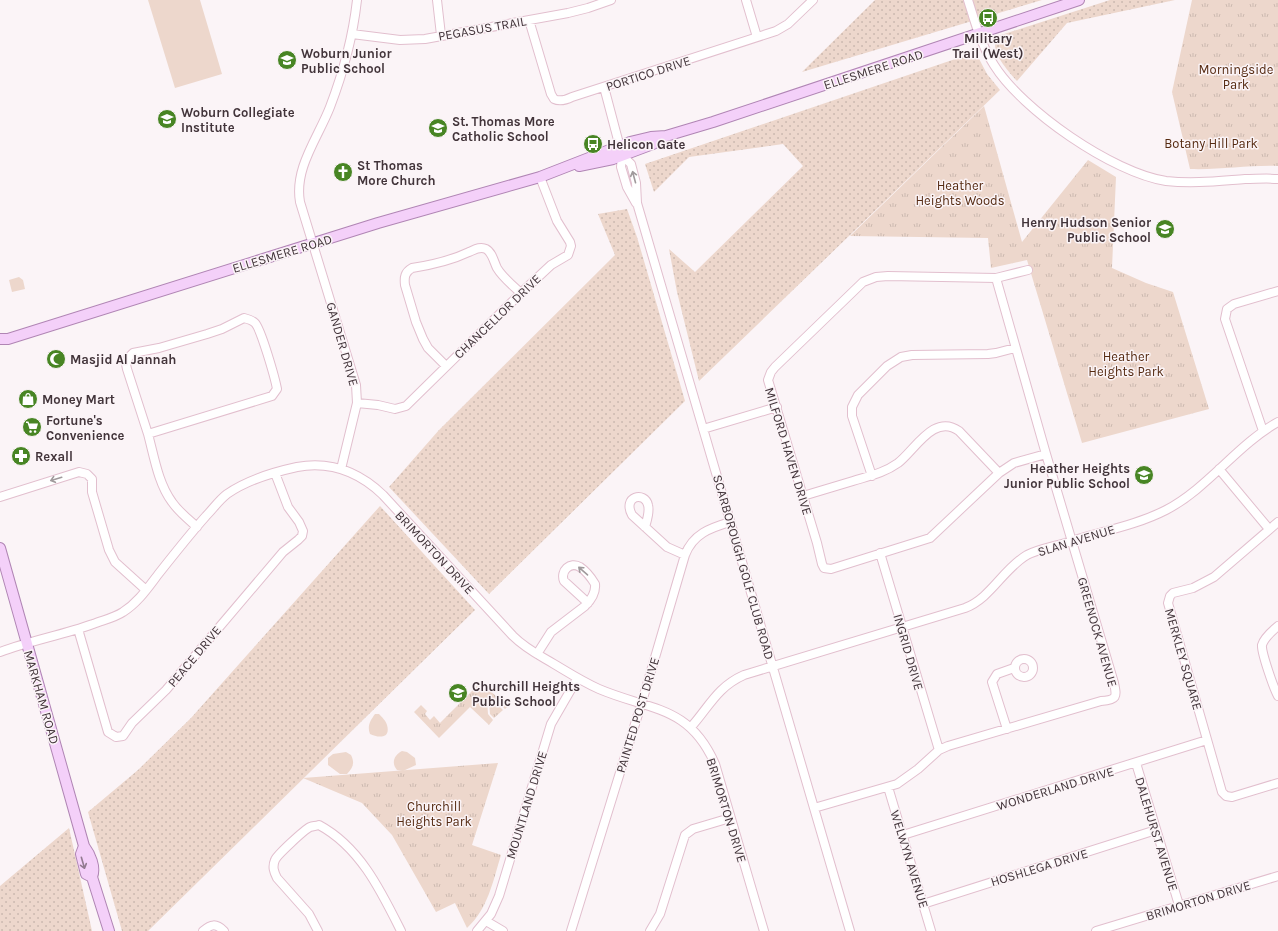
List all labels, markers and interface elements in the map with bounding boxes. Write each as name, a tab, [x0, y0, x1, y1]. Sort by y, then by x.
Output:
bus stop icon: Military Trail (West)	[977, 7, 999, 29]
street label: PEGASUS TRAIL	[437, 13, 527, 44]
place label: Military Trail (West)	[952, 31, 1024, 61]
place label: Woburn Junior Public School	[301, 46, 392, 76]
street label: ELLESMERE ROAD	[822, 46, 925, 93]
school or university icon: Woburn Junior Public School	[276, 49, 298, 71]
street label: PORTICO DRIVE	[604, 53, 692, 94]
park label: Morningside Park	[1199, 62, 1274, 92]
place label: Woburn Collegiate Institute	[181, 105, 295, 135]
school or university icon: Woburn Collegiate Institute	[156, 108, 178, 130]
place label: St. Thomas More Catholic School	[452, 114, 555, 144]
school or university icon: St. Thomas More Catholic School	[427, 117, 449, 139]
bus stop icon: Helicon Gate	[582, 133, 604, 155]
park label: Botany Hill Park	[1164, 136, 1258, 151]
place label: Helicon Gate	[607, 137, 685, 152]
place label: St Thomas More Church	[357, 158, 436, 188]
church icon: St Thomas More Church	[332, 161, 354, 183]
one-way arrow	[630, 171, 637, 184]
park label: Heather Heights Woods	[915, 178, 1005, 208]
place label: Henry Hudson Senior Public School	[1021, 215, 1152, 245]
school or university icon: Henry Hudson Senior Public School	[1154, 218, 1176, 240]
street label: ELLESMERE ROAD	[230, 231, 334, 276]
street label: CHANCELLOR DRIVE	[451, 271, 544, 362]
street label: GANDER DRIVE	[323, 301, 362, 388]
mosque icon: Masjid Al Jannah	[45, 348, 67, 370]
park label: Heather Heights Park	[1088, 349, 1164, 379]
place label: Masjid Al Jannah	[70, 352, 176, 367]
street label: MILFORD HAVEN DRIVE	[762, 385, 815, 517]
shop icon: Money Mart	[17, 388, 39, 410]
place label: Money Mart	[42, 392, 115, 407]
place label: Fortune's Convenience	[46, 413, 125, 443]
supermarket icon: Fortune's Convenience	[21, 416, 43, 438]
pharmacy icon: Rexall	[10, 445, 32, 467]
place label: Rexall	[35, 449, 73, 464]
place label: Heather Heights Junior Public School	[1004, 461, 1130, 491]
school or university icon: Heather Heights Junior Public School	[1133, 464, 1155, 486]
street label: SCARBOROUGH GOLF CLUB ROAD	[710, 473, 777, 661]
one-way arrow	[50, 476, 63, 483]
street label: BRIMORTON DRIVE	[392, 507, 477, 597]
street label: SLAN AVENUE	[1036, 522, 1116, 559]
one-way arrow	[578, 566, 588, 575]
street label: GREENOCK AVENUE	[1075, 575, 1120, 689]
street label: MERKLEY SQUARE	[1162, 606, 1205, 712]
street label: INGRID DRIVE	[890, 612, 927, 692]
street label: PEACE DRIVE	[164, 623, 224, 690]
street label: MARKHAM ROAD	[21, 648, 62, 746]
street label: PAINTED POST DRIVE	[613, 656, 662, 775]
place label: Churchill Heights Public School	[472, 679, 580, 709]
school or university icon: Churchill Heights Public School	[447, 682, 469, 704]
street label: MOUNTLAND DRIVE	[503, 749, 550, 861]
street label: BRIMORTON DRIVE	[703, 756, 750, 864]
street label: WONDERLAND DRIVE	[995, 764, 1116, 813]
street label: DALEHURST AVENUE	[1132, 775, 1181, 893]
park label: Churchill Heights Park	[396, 799, 472, 829]
street label: WELWYN AVENUE	[887, 808, 932, 910]
street label: HOSHLEGA DRIVE	[989, 846, 1090, 889]
one-way arrow	[80, 856, 87, 869]
street label: BRIMORTON DRIVE	[1144, 877, 1252, 924]

